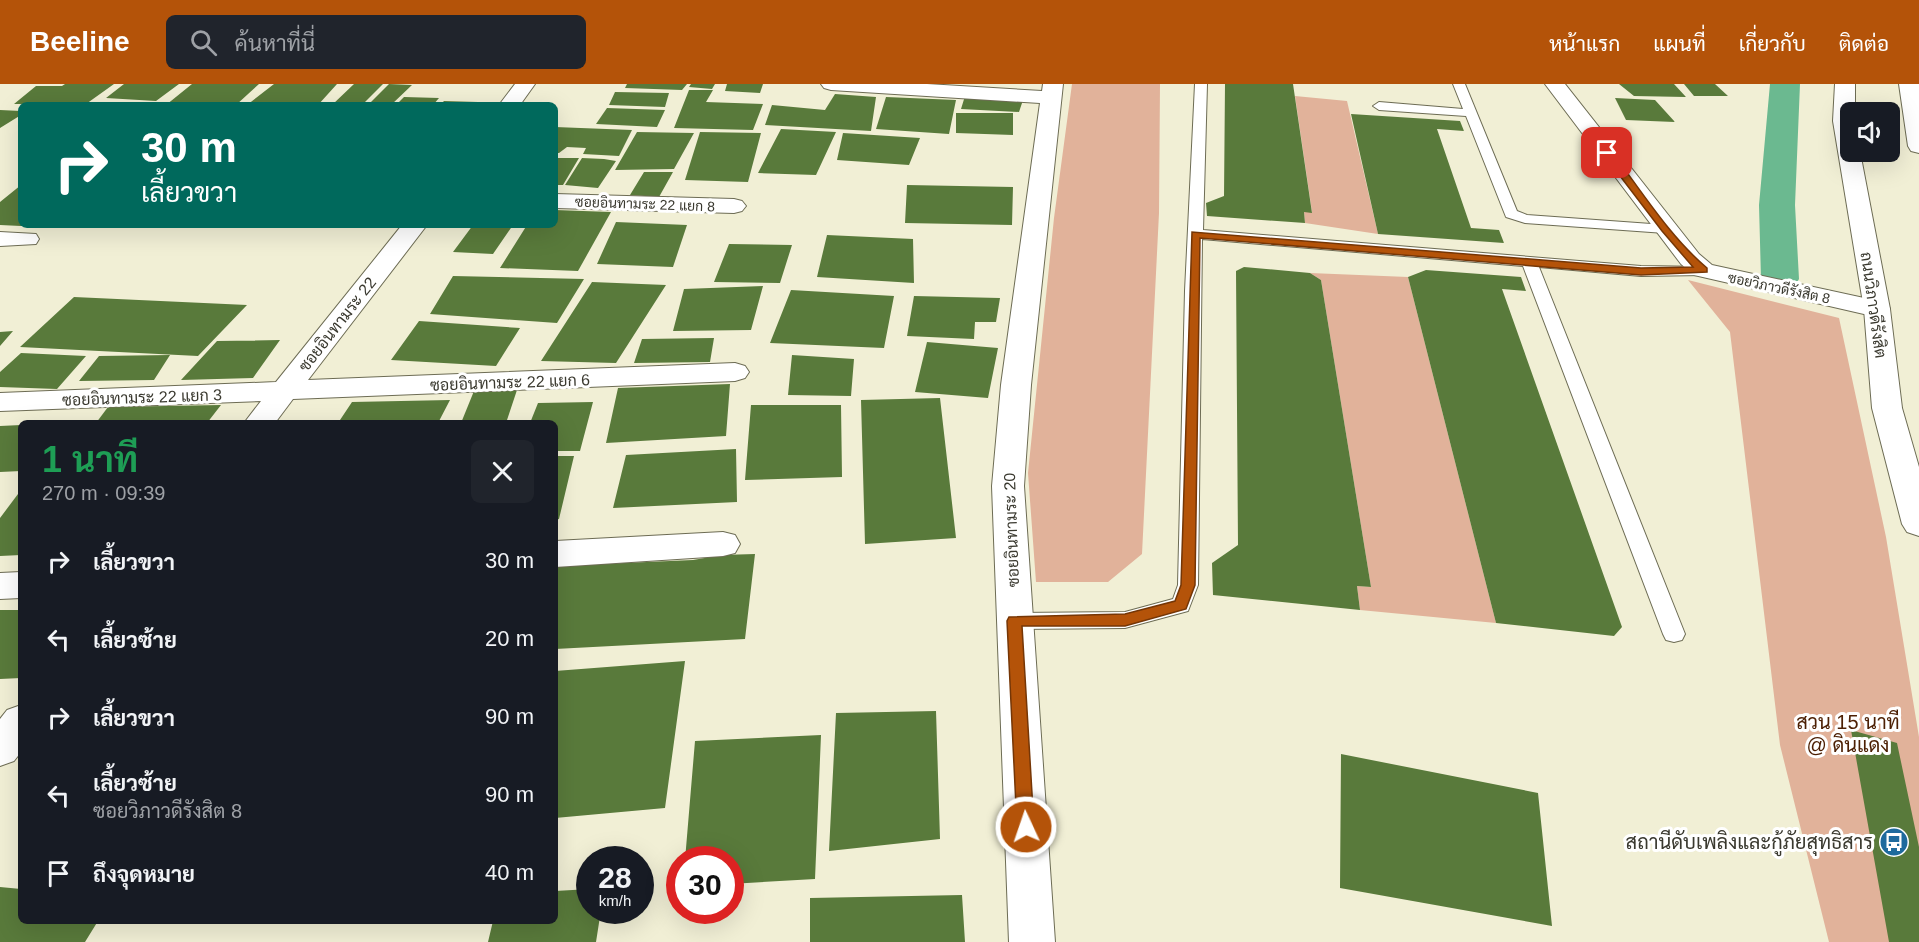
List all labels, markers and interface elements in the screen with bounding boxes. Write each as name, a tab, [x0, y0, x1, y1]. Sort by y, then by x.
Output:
search box	[166, 15, 586, 69]
text: Beeline	[30, 26, 130, 57]
icon: search	[187, 26, 220, 59]
text: ค้นหาที่นี่	[235, 31, 315, 56]
text: หน้าแรก	[1549, 32, 1620, 55]
text: แผนที่	[1653, 32, 1706, 55]
text: เกี่ยวกับ	[1739, 32, 1806, 55]
text: ติดต่อ	[1839, 32, 1889, 55]
map controls	[1840, 102, 1900, 162]
button: sound	[1840, 102, 1900, 162]
text: 30 m	[141, 124, 237, 171]
icon: right	[42, 126, 120, 204]
pin	[1581, 127, 1632, 178]
icon: arrive	[1590, 136, 1623, 169]
text: เลี้ยวขวา	[141, 178, 237, 208]
street label: ซอยอินทามระ 22 แยก 8	[575, 194, 715, 214]
street label: ถนนวิภาวดีรังสิต	[1858, 250, 1892, 359]
street label: ซอยวิภาวดีรังสิต 8	[1726, 268, 1832, 307]
street label: ซอยอินทามระ 22	[295, 273, 379, 375]
street label: ซอยอินทามระ 22 แยก 6	[430, 370, 590, 394]
street label: ซอยอินทามระ 22 แยก 3	[62, 385, 222, 409]
text: 1 นาที	[42, 439, 138, 480]
button: close	[471, 440, 534, 503]
street label: ซอยอินทามระ 20	[1000, 472, 1022, 588]
text: 270 m · 09:39	[42, 482, 165, 504]
icon: right	[42, 545, 75, 578]
text: 30 m	[485, 548, 534, 573]
text: เลี้ยวขวา	[93, 550, 175, 575]
icon: left	[42, 623, 75, 656]
text: 20 m	[485, 626, 534, 651]
text: เลี้ยวซ้าย	[93, 628, 177, 653]
icon: right	[42, 701, 75, 734]
text: 90 m	[485, 704, 534, 729]
text: เลี้ยวขวา	[93, 706, 175, 731]
park label: สวน 15 นาที @ ดินแดง	[1796, 709, 1900, 756]
text: เลี้ยวซ้าย	[93, 771, 177, 796]
icon: left	[42, 779, 75, 812]
text: 90 m	[485, 782, 534, 807]
position arrow	[994, 795, 1058, 859]
text: ซอยวิภาวดีรังสิต 8	[93, 800, 242, 822]
bus stop icon: สถานีดับเพลิงและกู้ภัยสุทธิสาร	[1878, 826, 1910, 858]
place label: สถานีดับเพลิงและกู้ภัยสุทธิสาร	[1626, 829, 1873, 857]
speed limit sign: 30	[666, 846, 744, 924]
icon: arrive	[42, 857, 75, 890]
text: 40 m	[485, 860, 534, 885]
text: 28	[598, 861, 632, 894]
text: ถึงจุดหมาย	[93, 862, 195, 887]
text: km/h	[599, 892, 631, 909]

